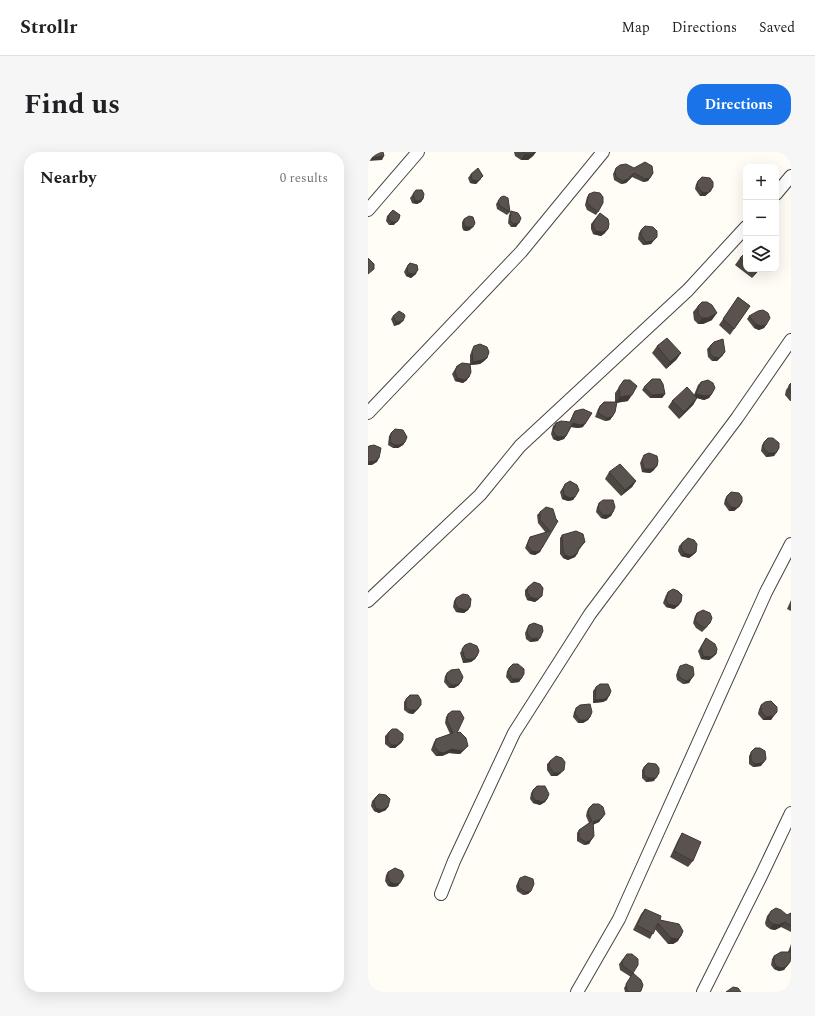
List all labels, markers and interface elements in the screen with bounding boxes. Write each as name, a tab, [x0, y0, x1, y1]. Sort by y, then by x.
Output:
text: Strollr	[20, 13, 77, 42]
text: Map	[622, 17, 650, 38]
text: Directions	[672, 17, 737, 38]
text: Saved	[759, 17, 795, 38]
text: Find us	[24, 83, 120, 126]
button: Directions	[687, 84, 791, 125]
map controls	[743, 164, 779, 272]
button: +	[743, 164, 779, 200]
text: Nearby	[40, 165, 96, 191]
text: 0 results	[280, 168, 328, 188]
button: −	[743, 200, 779, 236]
button: layers	[743, 236, 779, 272]

